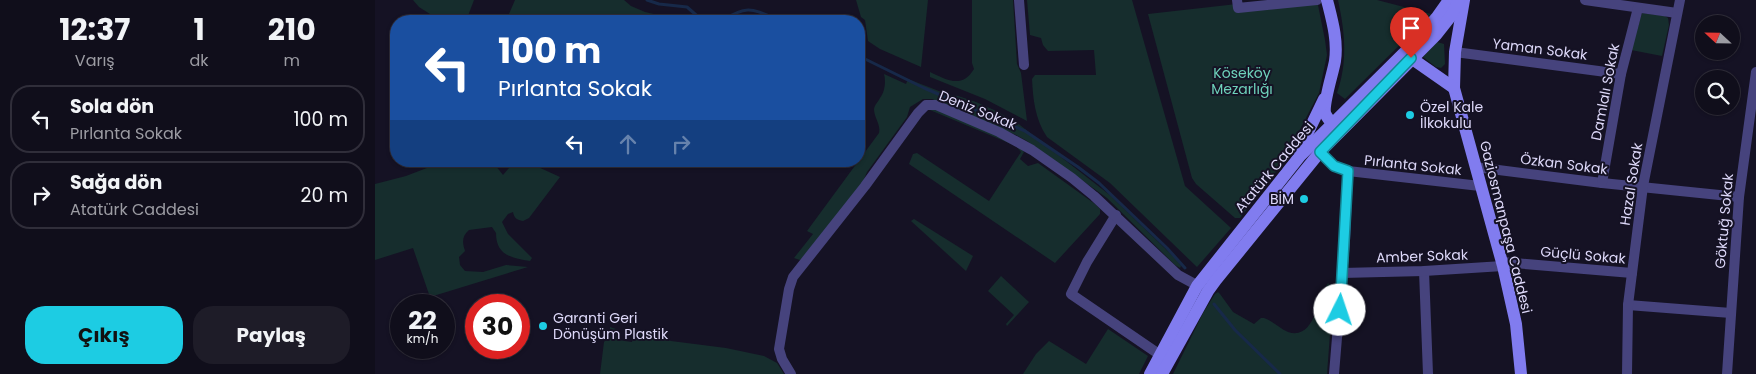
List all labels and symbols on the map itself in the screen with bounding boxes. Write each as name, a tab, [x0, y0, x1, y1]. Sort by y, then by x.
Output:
pin	[1390, 7, 1432, 58]
north arrow	[1695, 15, 1740, 60]
street label: Yaman Sokak	[1491, 33, 1589, 65]
street label: Damlalı Sokak	[1586, 41, 1624, 142]
park label: Köseköy Mezarlığı	[1211, 63, 1273, 99]
street label: Deniz Sokak	[936, 85, 1021, 135]
place label: Özel Kale İlkokulu	[1420, 97, 1484, 133]
marker: Özel Kale İlkokulu	[1404, 109, 1416, 121]
street label: Atatürk Caddesi	[1230, 117, 1318, 217]
street label: Gaziosmanpaşa Caddesi	[1475, 139, 1537, 315]
street label: Hazal Sokak	[1615, 141, 1648, 227]
street label: Özkan Sokak	[1519, 149, 1610, 179]
street label: Pırlanta Sokak	[1363, 150, 1464, 180]
street label: Göktuğ Sokak	[1710, 172, 1738, 269]
place label: BİM	[1270, 189, 1294, 209]
marker: BİM	[1298, 193, 1310, 205]
street label: Güçlü Sokak	[1540, 241, 1627, 269]
street label: Amber Sokak	[1376, 244, 1469, 268]
position arrow	[1313, 283, 1365, 335]
speed limit sign: 30	[465, 294, 530, 359]
place label: Garanti Geri Dönüşüm Plastik	[553, 308, 669, 344]
marker: Garanti Geri Dönüşüm Plastik	[537, 320, 549, 332]

